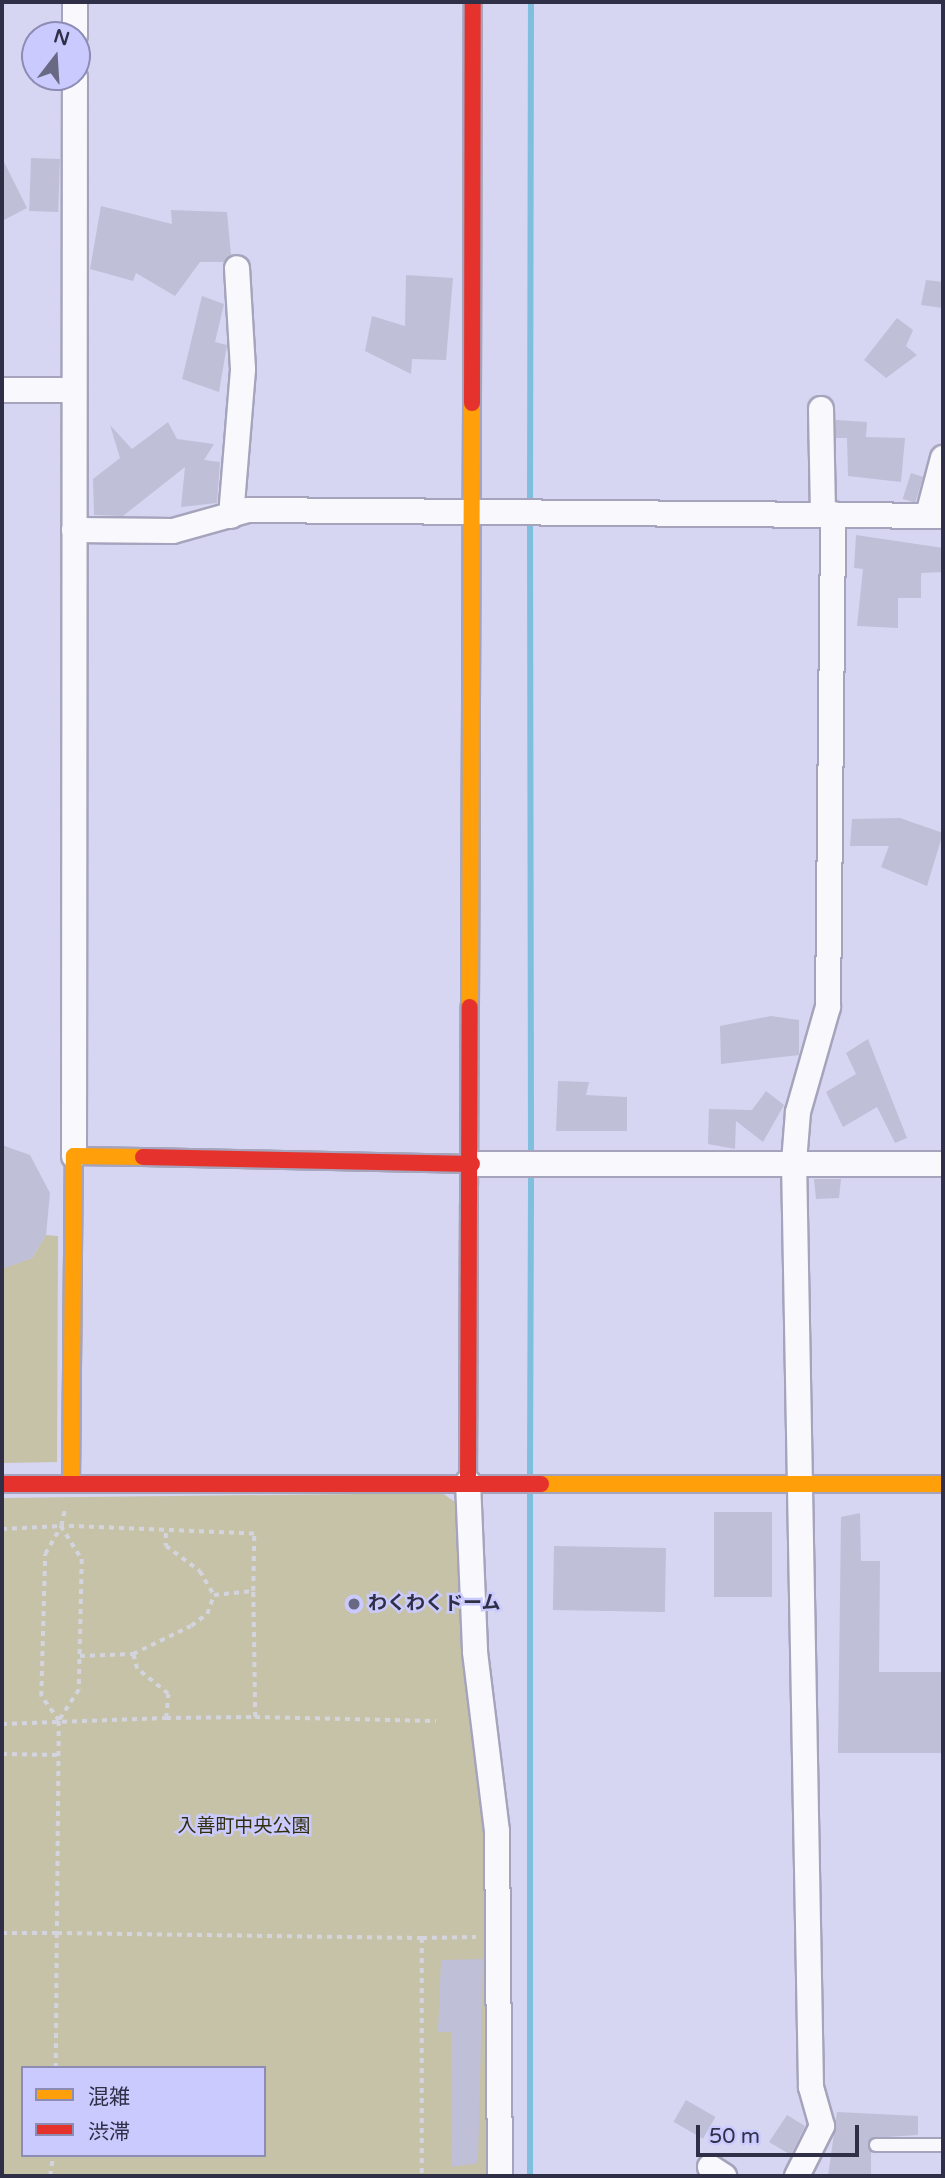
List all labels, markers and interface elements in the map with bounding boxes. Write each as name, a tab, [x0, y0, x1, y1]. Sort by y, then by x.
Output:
north arrow	[21, 21, 91, 91]
text: N	[51, 25, 72, 51]
place label: わくわくドーム	[368, 1593, 501, 1615]
marker: わくわくドーム	[346, 1596, 362, 1612]
park label: 入善町中央公園	[178, 1816, 310, 1838]
legend	[21, 2066, 266, 2157]
text: 混雑	[88, 2085, 130, 2110]
scale bar	[700, 2112, 863, 2156]
text: 渋滞	[88, 2120, 130, 2145]
text: 50 m	[709, 2124, 760, 2149]

